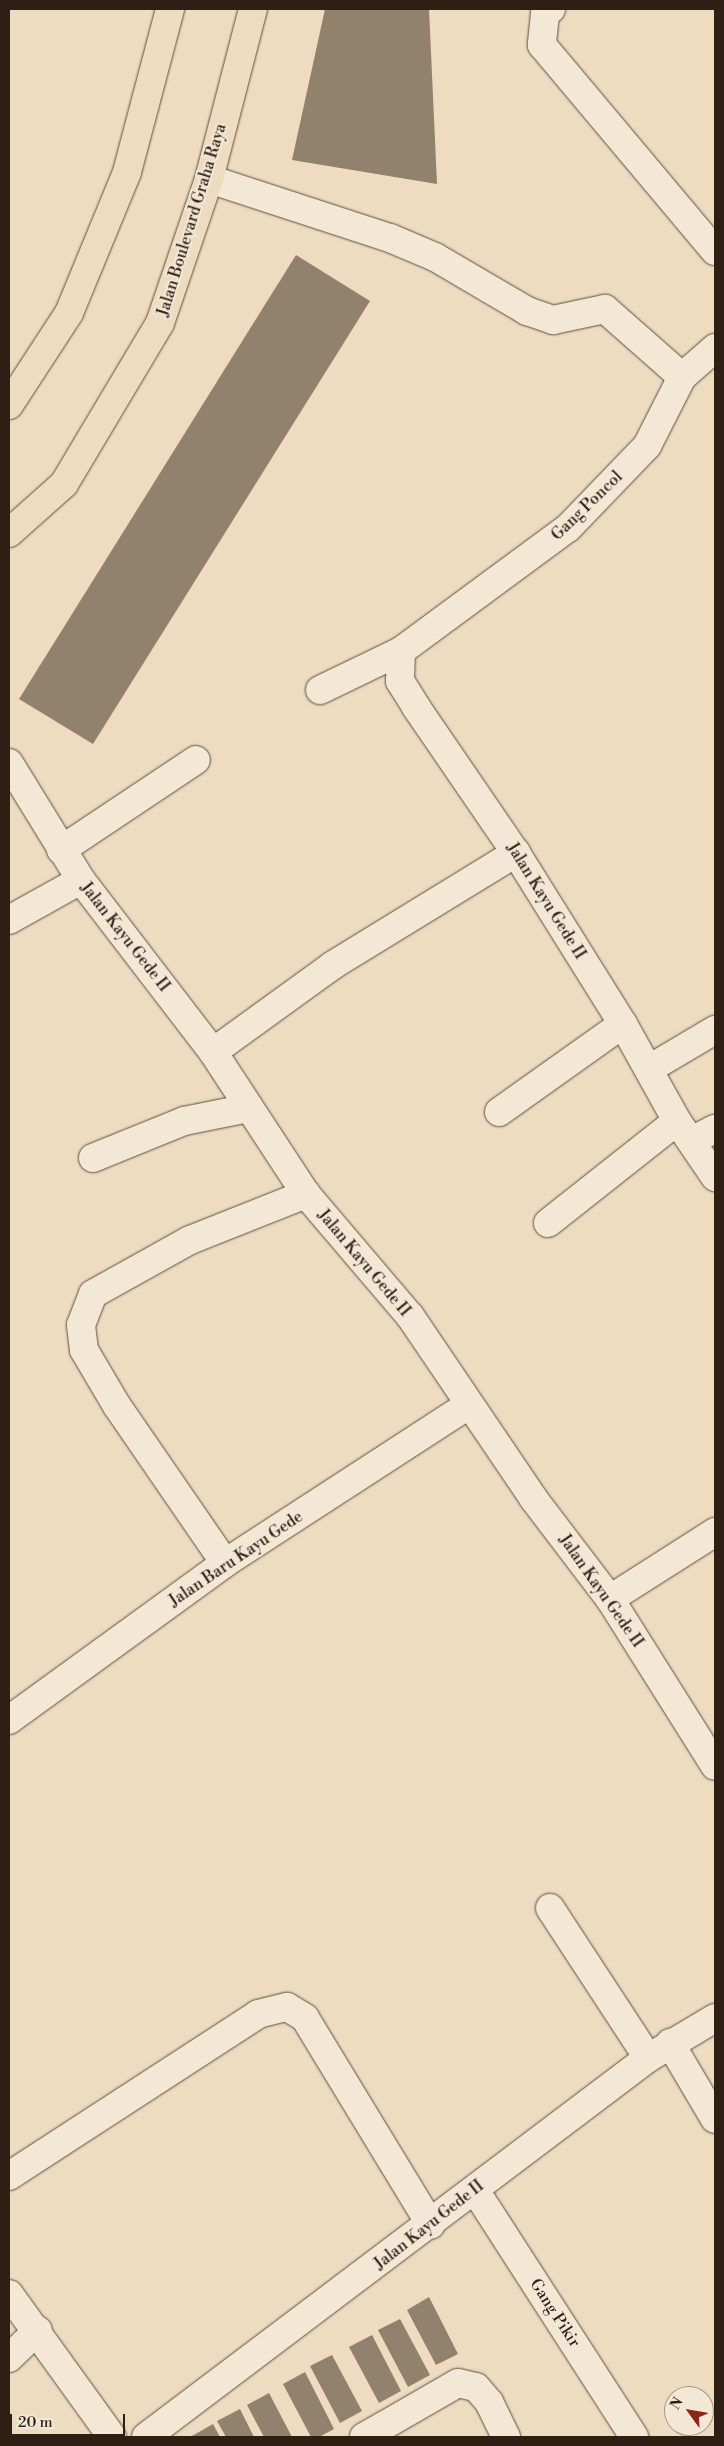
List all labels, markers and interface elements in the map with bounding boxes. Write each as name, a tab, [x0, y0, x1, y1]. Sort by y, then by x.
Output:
street label: Jalan Boulevard Graha Raya	[153, 121, 231, 319]
street label: Gang Poncol	[548, 467, 626, 545]
street label: Jalan Kayu Gede II	[502, 839, 590, 963]
street label: Jalan Kayu Gede II	[76, 879, 174, 995]
street label: Jalan Kayu Gede II	[314, 1206, 414, 1320]
street label: Jalan Baru Kayu Gede	[165, 1507, 307, 1611]
street label: Jalan Kayu Gede II	[555, 1531, 647, 1651]
street label: Jalan Kayu Gede II	[371, 2176, 487, 2274]
street label: Gang Pikir	[526, 2275, 584, 2351]
north arrow	[664, 2386, 714, 2436]
text: N	[667, 2394, 688, 2413]
scale bar	[12, 2404, 128, 2436]
text: 20 m	[18, 2413, 53, 2432]

